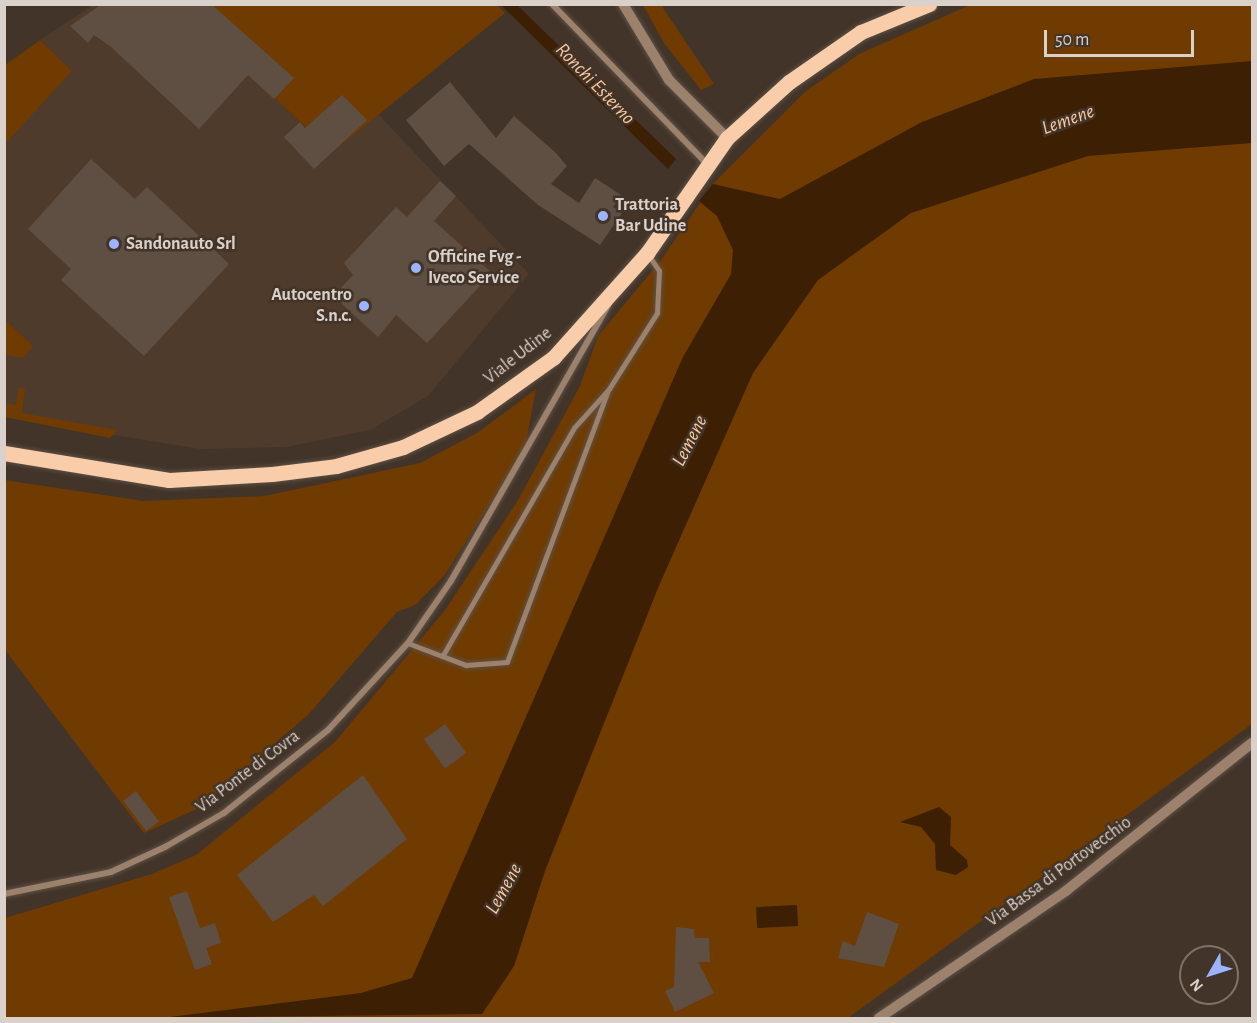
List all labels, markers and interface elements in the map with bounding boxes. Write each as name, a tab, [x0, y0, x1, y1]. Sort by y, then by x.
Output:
scale bar	[1047, 18, 1197, 56]
text: 50 m	[1055, 31, 1089, 49]
water label: Ronchi Esterno	[550, 38, 640, 130]
water label: Lemene	[1038, 99, 1098, 141]
place label: Trattoria Bar Udine	[615, 195, 686, 238]
marker: Trattoria Bar Udine	[596, 209, 610, 223]
place label: Sandonauto Srl	[126, 233, 236, 255]
marker: Sandonauto Srl	[107, 237, 121, 251]
place label: Officine Fvg - Iveco Service	[428, 247, 521, 290]
marker: Officine Fvg - Iveco Service	[409, 261, 423, 275]
place label: Autocentro S.n.c.	[271, 285, 352, 328]
marker: Autocentro S.n.c.	[357, 299, 371, 313]
street label: Viale Udine	[480, 323, 556, 389]
water label: Lemene	[667, 411, 713, 471]
street label: Via Ponte di Covra	[192, 726, 304, 818]
street label: Via Bassa di Portovecchio	[982, 812, 1136, 932]
water label: Lemene	[480, 860, 528, 918]
north arrow	[1179, 945, 1239, 1005]
text: N	[1187, 976, 1206, 994]

